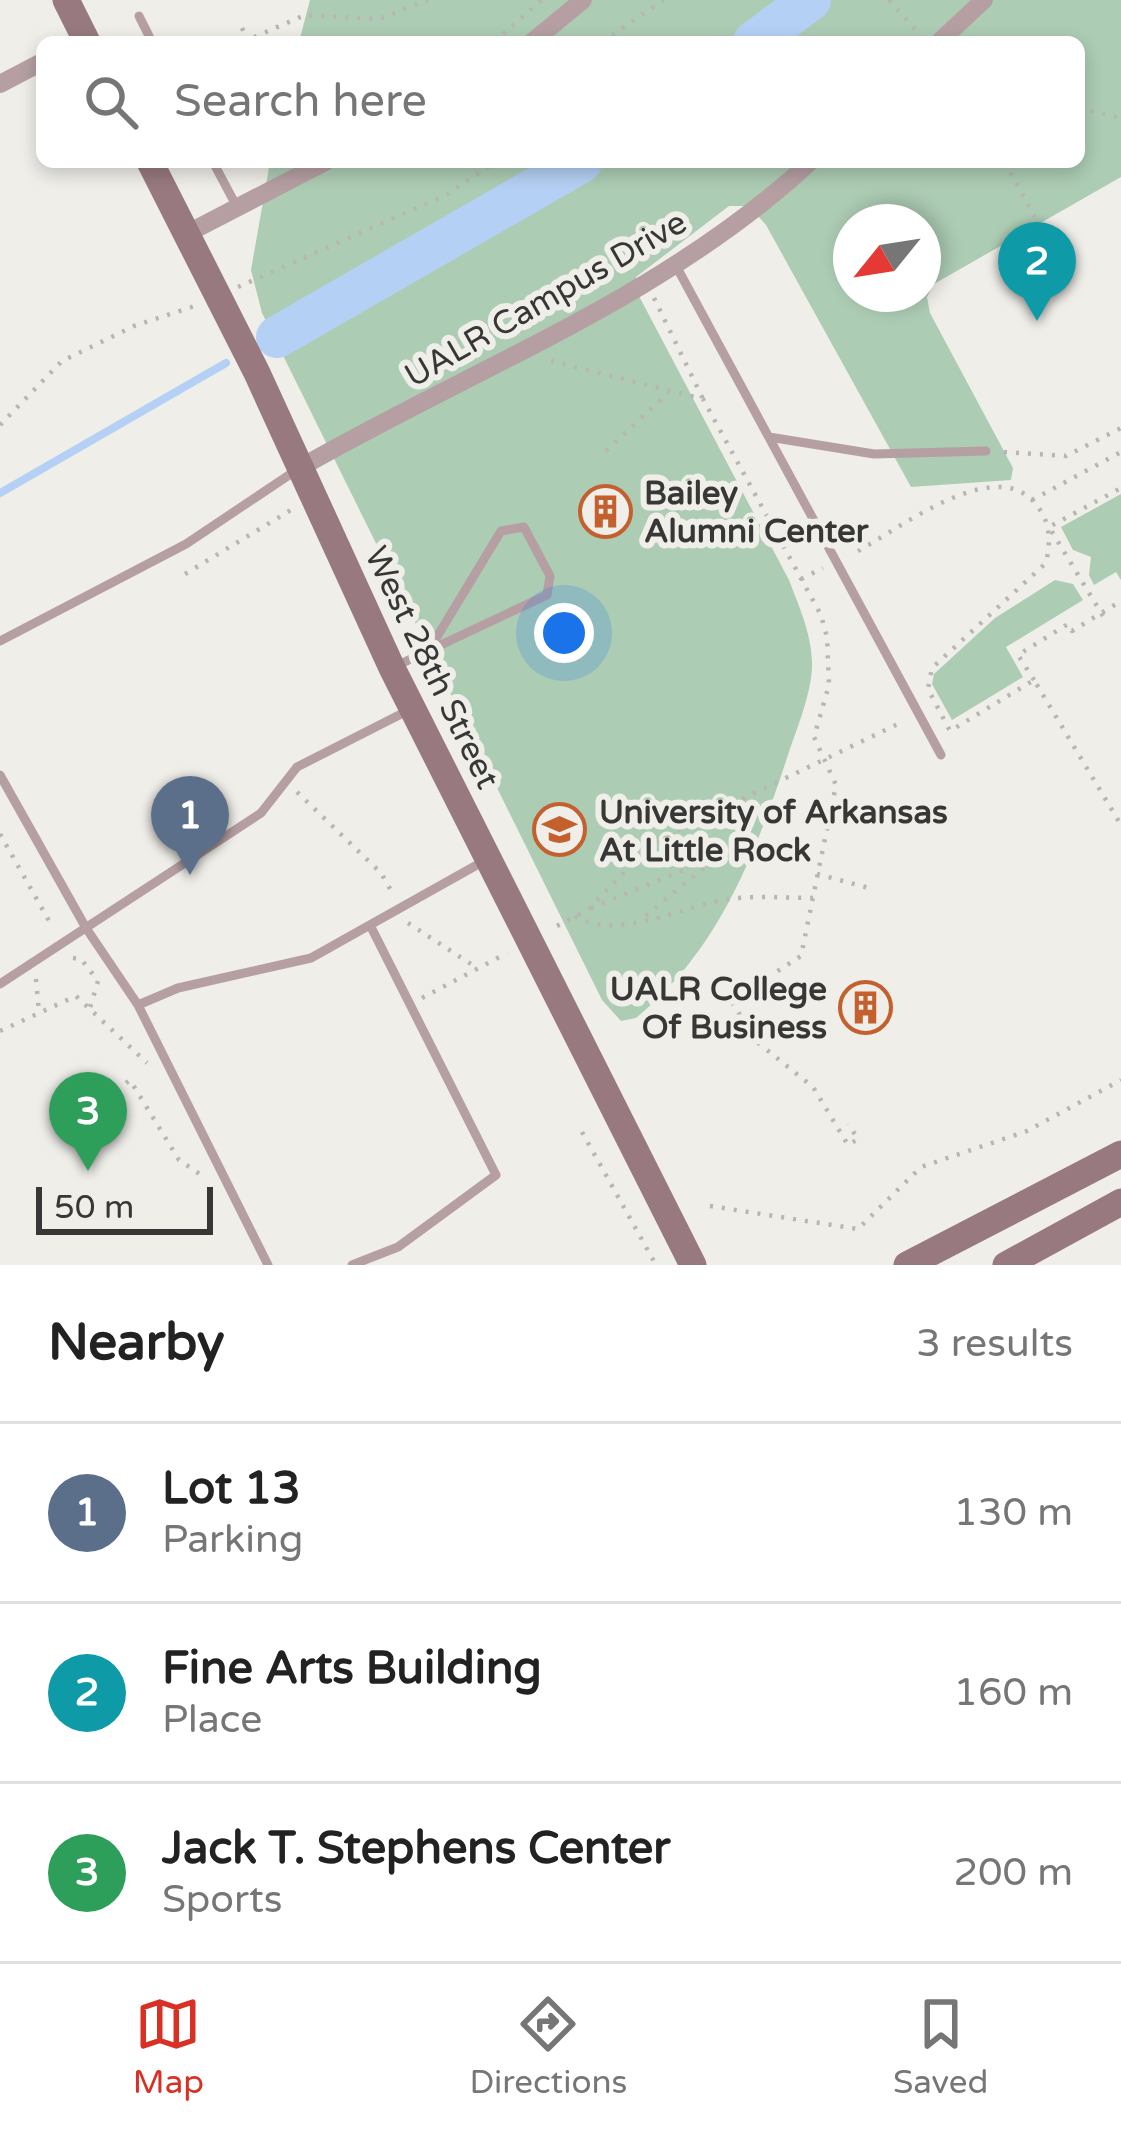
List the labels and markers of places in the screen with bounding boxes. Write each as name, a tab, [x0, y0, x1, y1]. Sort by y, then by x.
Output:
pin: 2	[998, 222, 1076, 321]
place label: Bailey Alumni Center	[644, 474, 869, 551]
building icon: Bailey Alumni Center	[577, 483, 633, 539]
pin: 1	[151, 776, 229, 875]
place label: University of Arkansas At Little Rock	[599, 793, 948, 870]
school or university icon: University of Arkansas At Little Rock	[532, 802, 588, 858]
place label: UALR College Of Business	[610, 970, 827, 1047]
building icon: UALR College Of Business	[838, 979, 894, 1035]
pin: 3	[49, 1072, 127, 1171]

